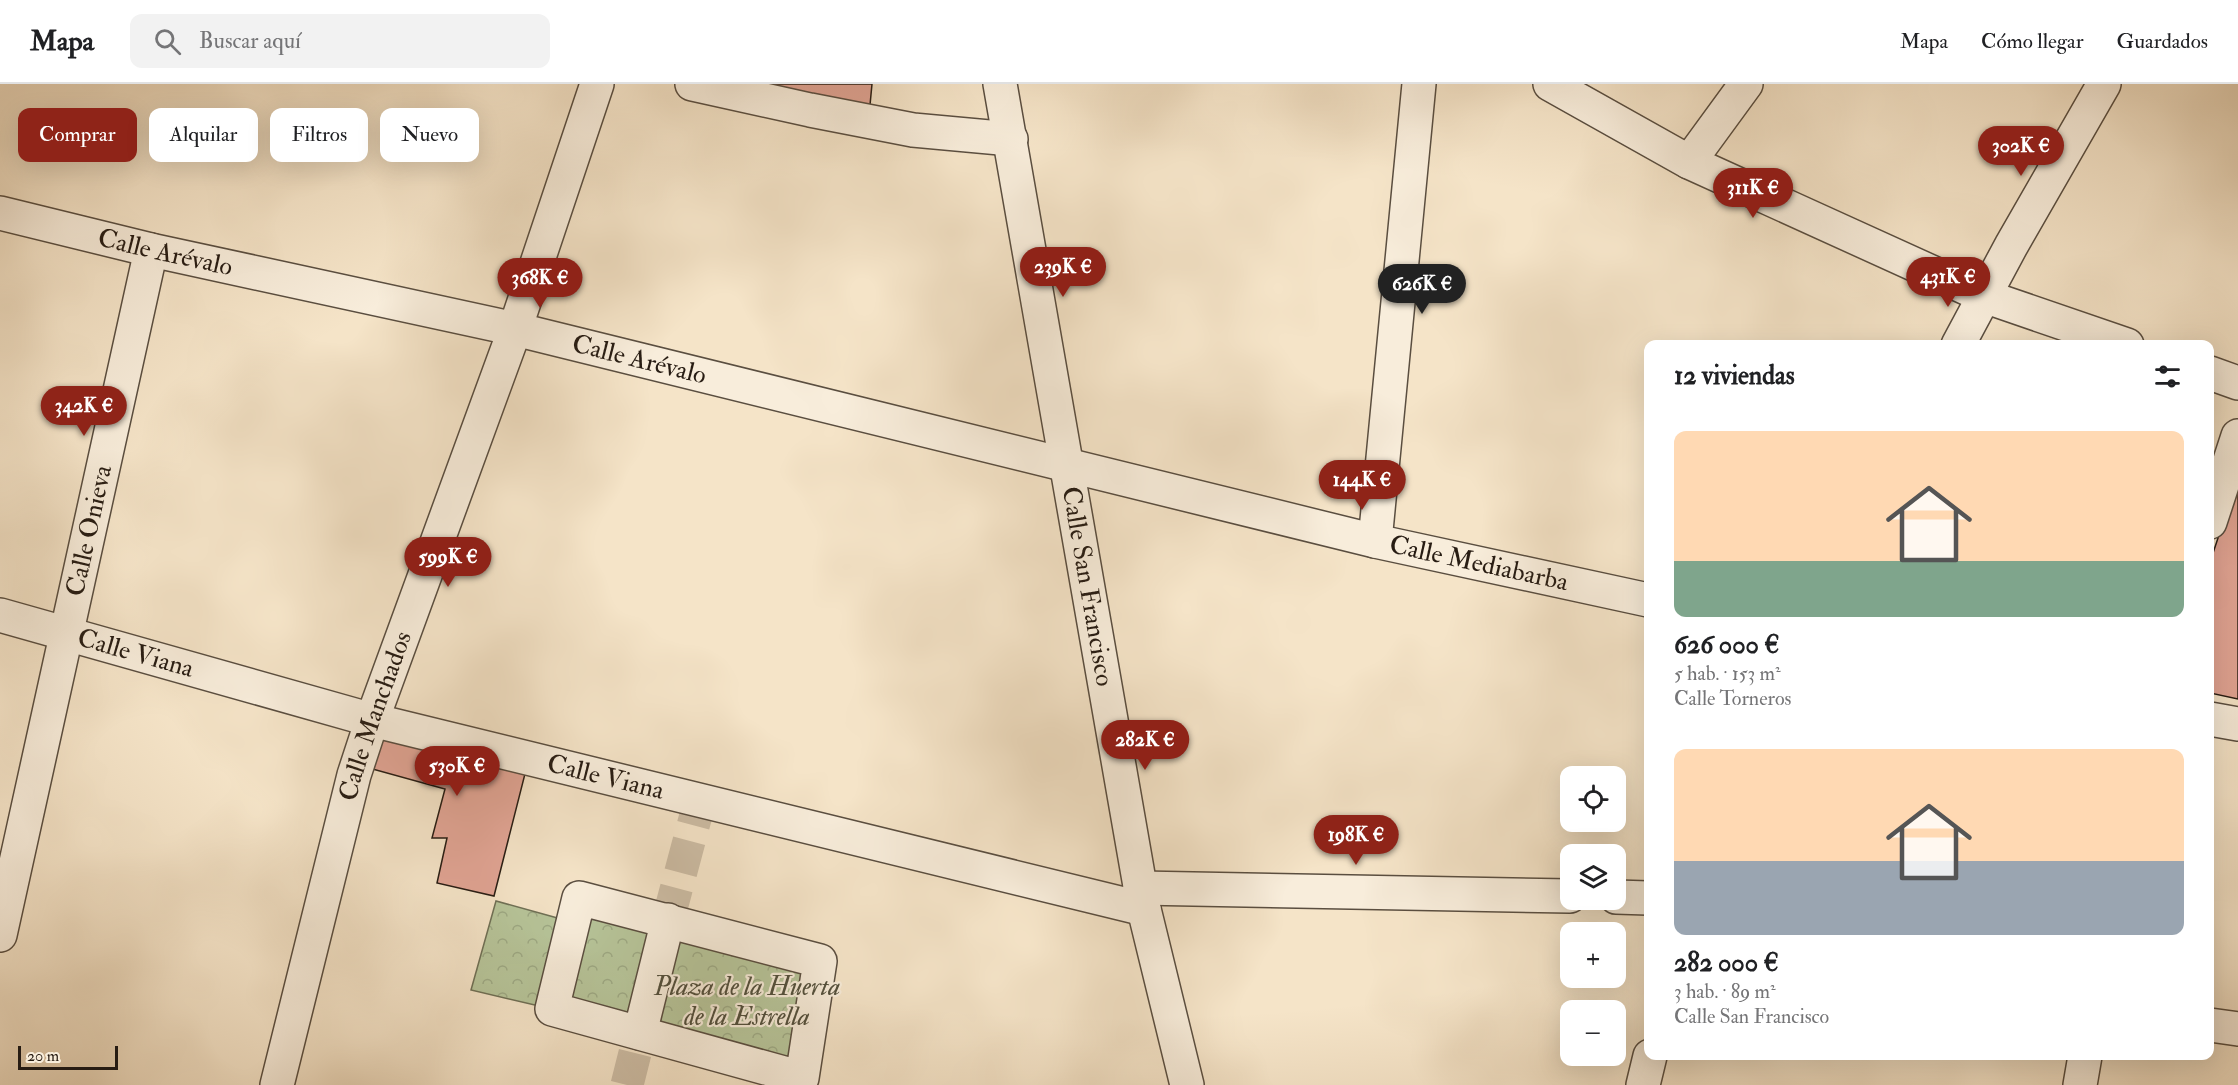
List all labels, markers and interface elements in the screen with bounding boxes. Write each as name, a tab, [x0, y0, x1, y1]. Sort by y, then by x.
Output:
search box	[130, 14, 550, 68]
text: Mapa	[30, 24, 94, 59]
icon: search	[151, 25, 184, 58]
text: Buscar aquí	[199, 27, 301, 55]
text: Mapa	[1900, 28, 1948, 55]
text: Cómo llegar	[1981, 28, 2084, 55]
text: Guardados	[2117, 28, 2208, 55]
chip: Comprar	[18, 108, 137, 162]
chip: Alquilar	[149, 108, 258, 162]
chip: Filtros	[270, 108, 368, 162]
chip: Nuevo	[380, 108, 479, 162]
pin: 302K €	[1972, 126, 2070, 177]
text: 302K €	[1992, 133, 2050, 158]
pin: 311K €	[1704, 168, 1802, 219]
text: 311K €	[1727, 175, 1779, 200]
street label: Calle Arévalo	[95, 222, 236, 283]
pin: 239K €	[1014, 247, 1112, 298]
text: 239K €	[1034, 254, 1092, 279]
pin: 431K €	[1899, 257, 1997, 308]
pin: 368K €	[491, 258, 589, 309]
pin: 626K €	[1373, 264, 1471, 315]
text: 431K €	[1920, 264, 1976, 289]
text: 368K €	[511, 265, 569, 290]
text: 626K €	[1392, 271, 1452, 296]
street label: Calle Arévalo	[569, 328, 710, 392]
text: 12 viviendas	[1674, 360, 1795, 392]
icon: filters	[2151, 360, 2184, 393]
pin: 342K €	[35, 386, 133, 437]
text: 342K €	[55, 393, 113, 418]
pin: 144K €	[1313, 460, 1411, 511]
street label: Calle Onieva	[59, 462, 119, 599]
text: 144K €	[1333, 467, 1391, 492]
icon: home	[1875, 470, 1983, 578]
street label: Calle San Francisco	[1055, 484, 1121, 689]
street label: Calle Mediabarba	[1387, 529, 1571, 598]
pin: 599K €	[399, 537, 497, 588]
text: 599K €	[418, 544, 478, 569]
street label: Calle Viana	[74, 622, 198, 685]
street label: Calle Manchados	[332, 627, 419, 804]
text: 626 000 €	[1674, 629, 1780, 661]
text: 5 hab. · 153 m²	[1674, 661, 1781, 686]
text: Calle Torneros	[1674, 686, 1791, 711]
pin: 282K €	[1096, 720, 1194, 771]
text: 282K €	[1115, 727, 1175, 752]
pin: 530K €	[408, 746, 506, 797]
street label: Calle Viana	[544, 747, 668, 807]
text: 530K €	[429, 753, 485, 778]
map controls	[1560, 766, 1626, 1066]
button: locate	[1560, 766, 1626, 832]
icon: home	[1875, 788, 1983, 896]
pin: 198K €	[1307, 815, 1405, 866]
text: 198K €	[1328, 822, 1384, 847]
button: layers	[1560, 844, 1626, 910]
button: +	[1560, 922, 1626, 988]
text: 282 000 €	[1674, 947, 1779, 979]
park label: Plaza de la Huerta de la Estrella	[653, 971, 840, 1033]
text: 3 hab. · 89 m²	[1674, 979, 1776, 1004]
button: −	[1560, 1000, 1626, 1066]
text: Calle San Francisco	[1674, 1004, 1829, 1029]
scale bar	[18, 1043, 118, 1070]
text: 20 m	[27, 1046, 59, 1066]

